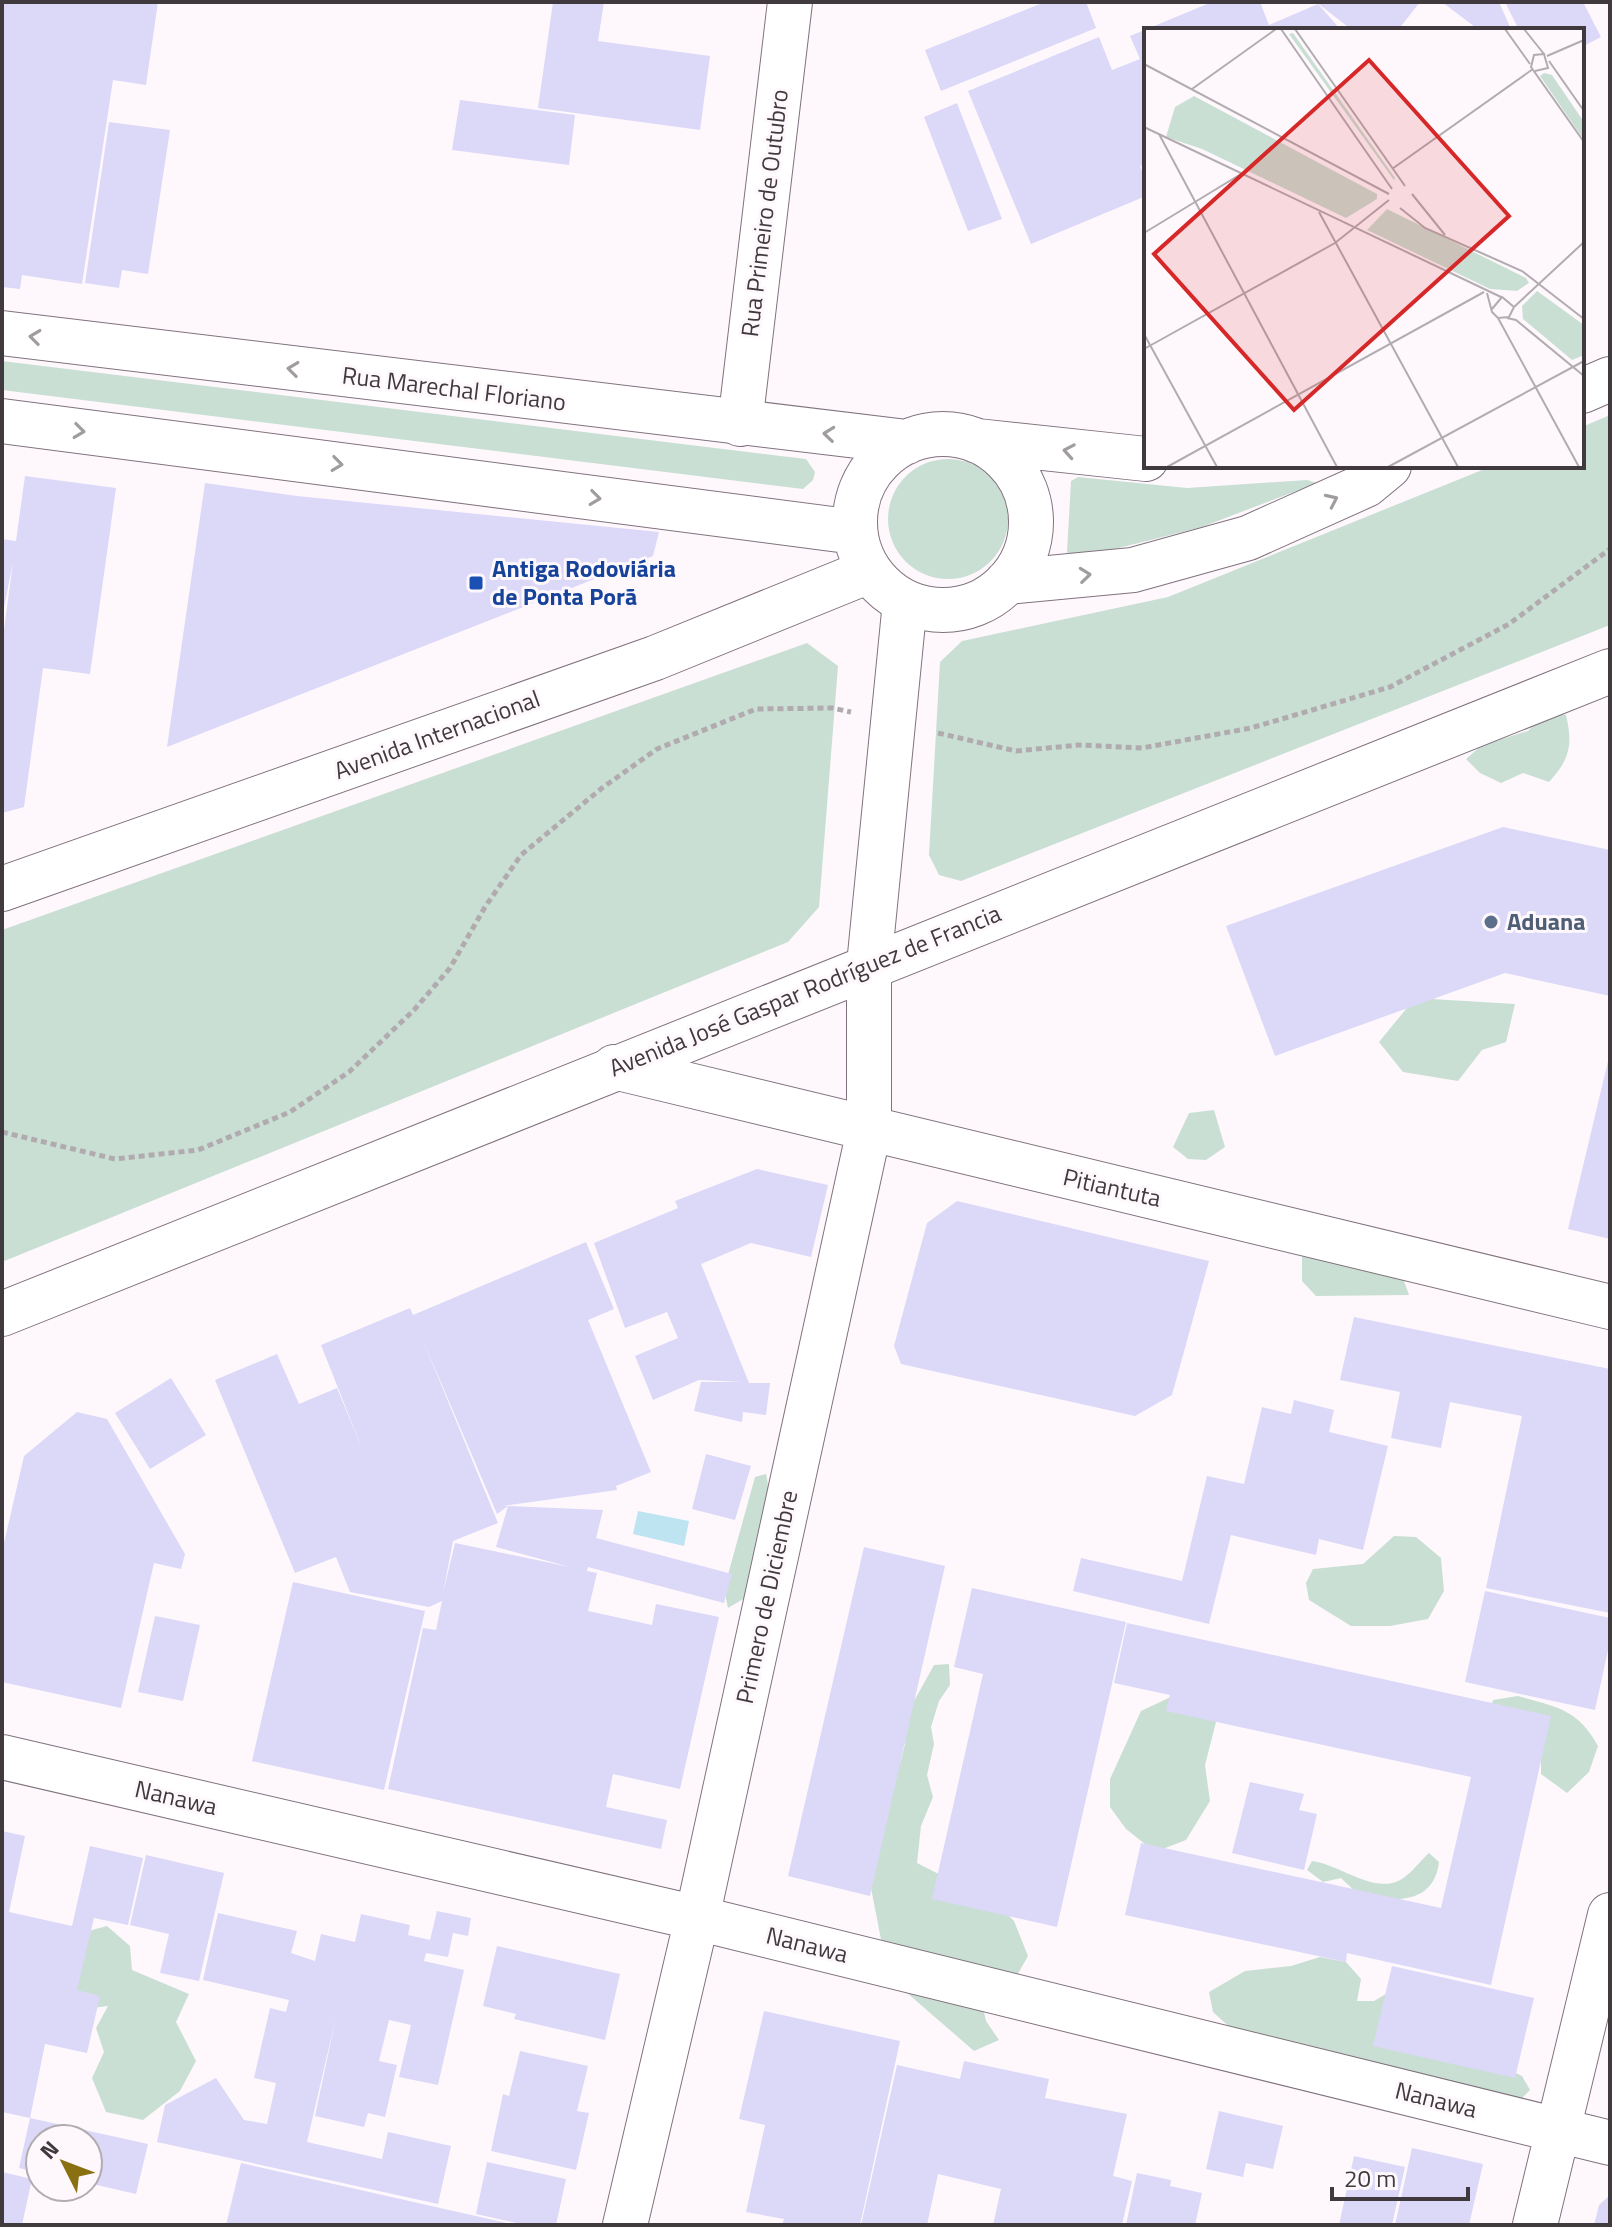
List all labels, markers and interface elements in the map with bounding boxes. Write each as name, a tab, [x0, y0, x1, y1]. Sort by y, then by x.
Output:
inset map	[1144, 28, 1584, 468]
street label: Rua Primeiro de Outubro	[731, 87, 797, 339]
one-way arrow	[28, 329, 42, 346]
street label: Rua Marechal Floriano	[340, 356, 568, 420]
one-way arrow	[286, 361, 300, 378]
one-way arrow	[72, 422, 86, 439]
one-way arrow	[822, 425, 835, 442]
one-way arrow	[1062, 443, 1075, 460]
one-way arrow	[330, 455, 344, 472]
one-way arrow	[588, 489, 602, 506]
one-way arrow	[1324, 494, 1338, 510]
place label: Antiga Rodoviária de Ponta Porã	[492, 550, 676, 614]
one-way arrow	[1079, 567, 1092, 584]
marker: Antiga Rodoviária de Ponta Porã	[467, 574, 485, 592]
street label: Avenida Internacional	[329, 680, 545, 788]
street label: Avenida José Gaspar Rodríguez de Francia	[603, 895, 1006, 1085]
place label: Aduana	[1507, 903, 1586, 939]
marker: Aduana	[1482, 913, 1500, 931]
street label: Pitiantuta	[1060, 1158, 1165, 1216]
street label: Primero de Diciembre	[726, 1487, 806, 1707]
street label: Nanawa	[132, 1770, 221, 1824]
street label: Nanawa	[762, 1916, 852, 1972]
street label: Nanawa	[1391, 2071, 1481, 2127]
north arrow	[24, 2123, 104, 2203]
text: N	[31, 2133, 67, 2167]
scale bar	[1332, 2151, 1468, 2201]
text: 20 m	[1344, 2160, 1396, 2196]

